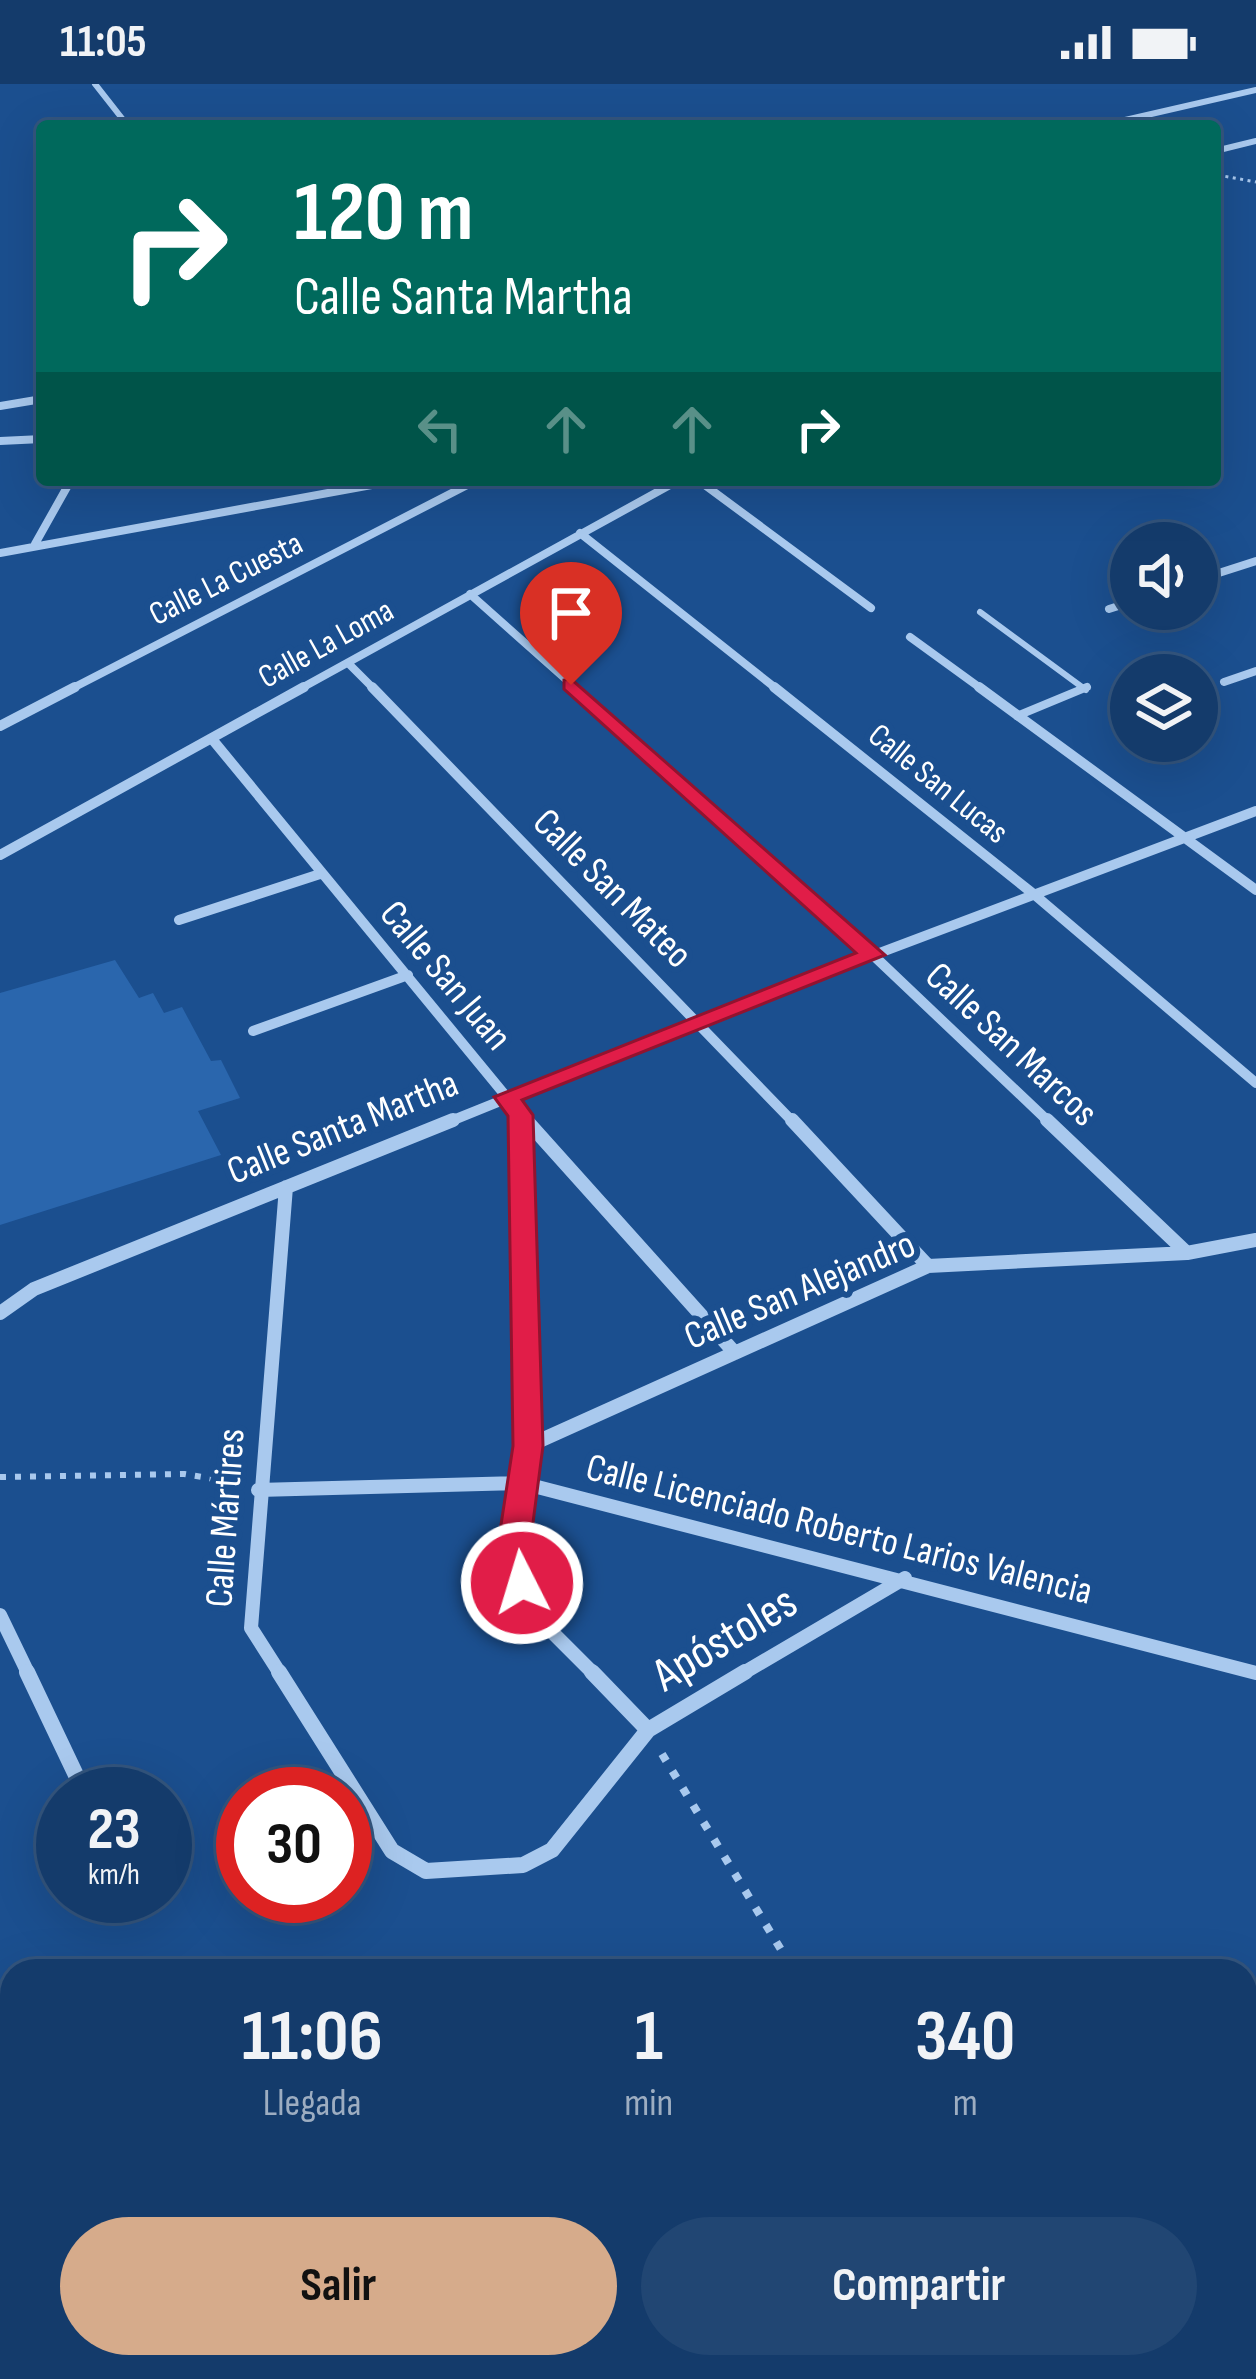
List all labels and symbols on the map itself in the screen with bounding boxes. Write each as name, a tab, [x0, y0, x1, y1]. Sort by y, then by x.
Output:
street label: Calle La Cuesta	[143, 523, 309, 635]
pin	[520, 562, 622, 685]
street label: Calle La Loma	[251, 590, 401, 698]
street label: Calle San Lucas	[860, 715, 1016, 853]
street label: Calle San Mateo	[523, 800, 701, 978]
street label: Calle San Juan	[369, 892, 521, 1060]
street label: Calle San Marcos	[915, 953, 1107, 1137]
street label: Calle Santa Martha	[221, 1060, 465, 1196]
street label: Calle San Alejandro	[678, 1221, 922, 1361]
street label: Calle Mártires	[196, 1427, 256, 1609]
street label: Calle Licenciado Roberto Larios Valencia	[581, 1444, 1097, 1616]
position arrow	[459, 1520, 585, 1646]
street label: Apóstoles	[642, 1574, 807, 1705]
speed limit sign: 30	[216, 1767, 372, 1923]

